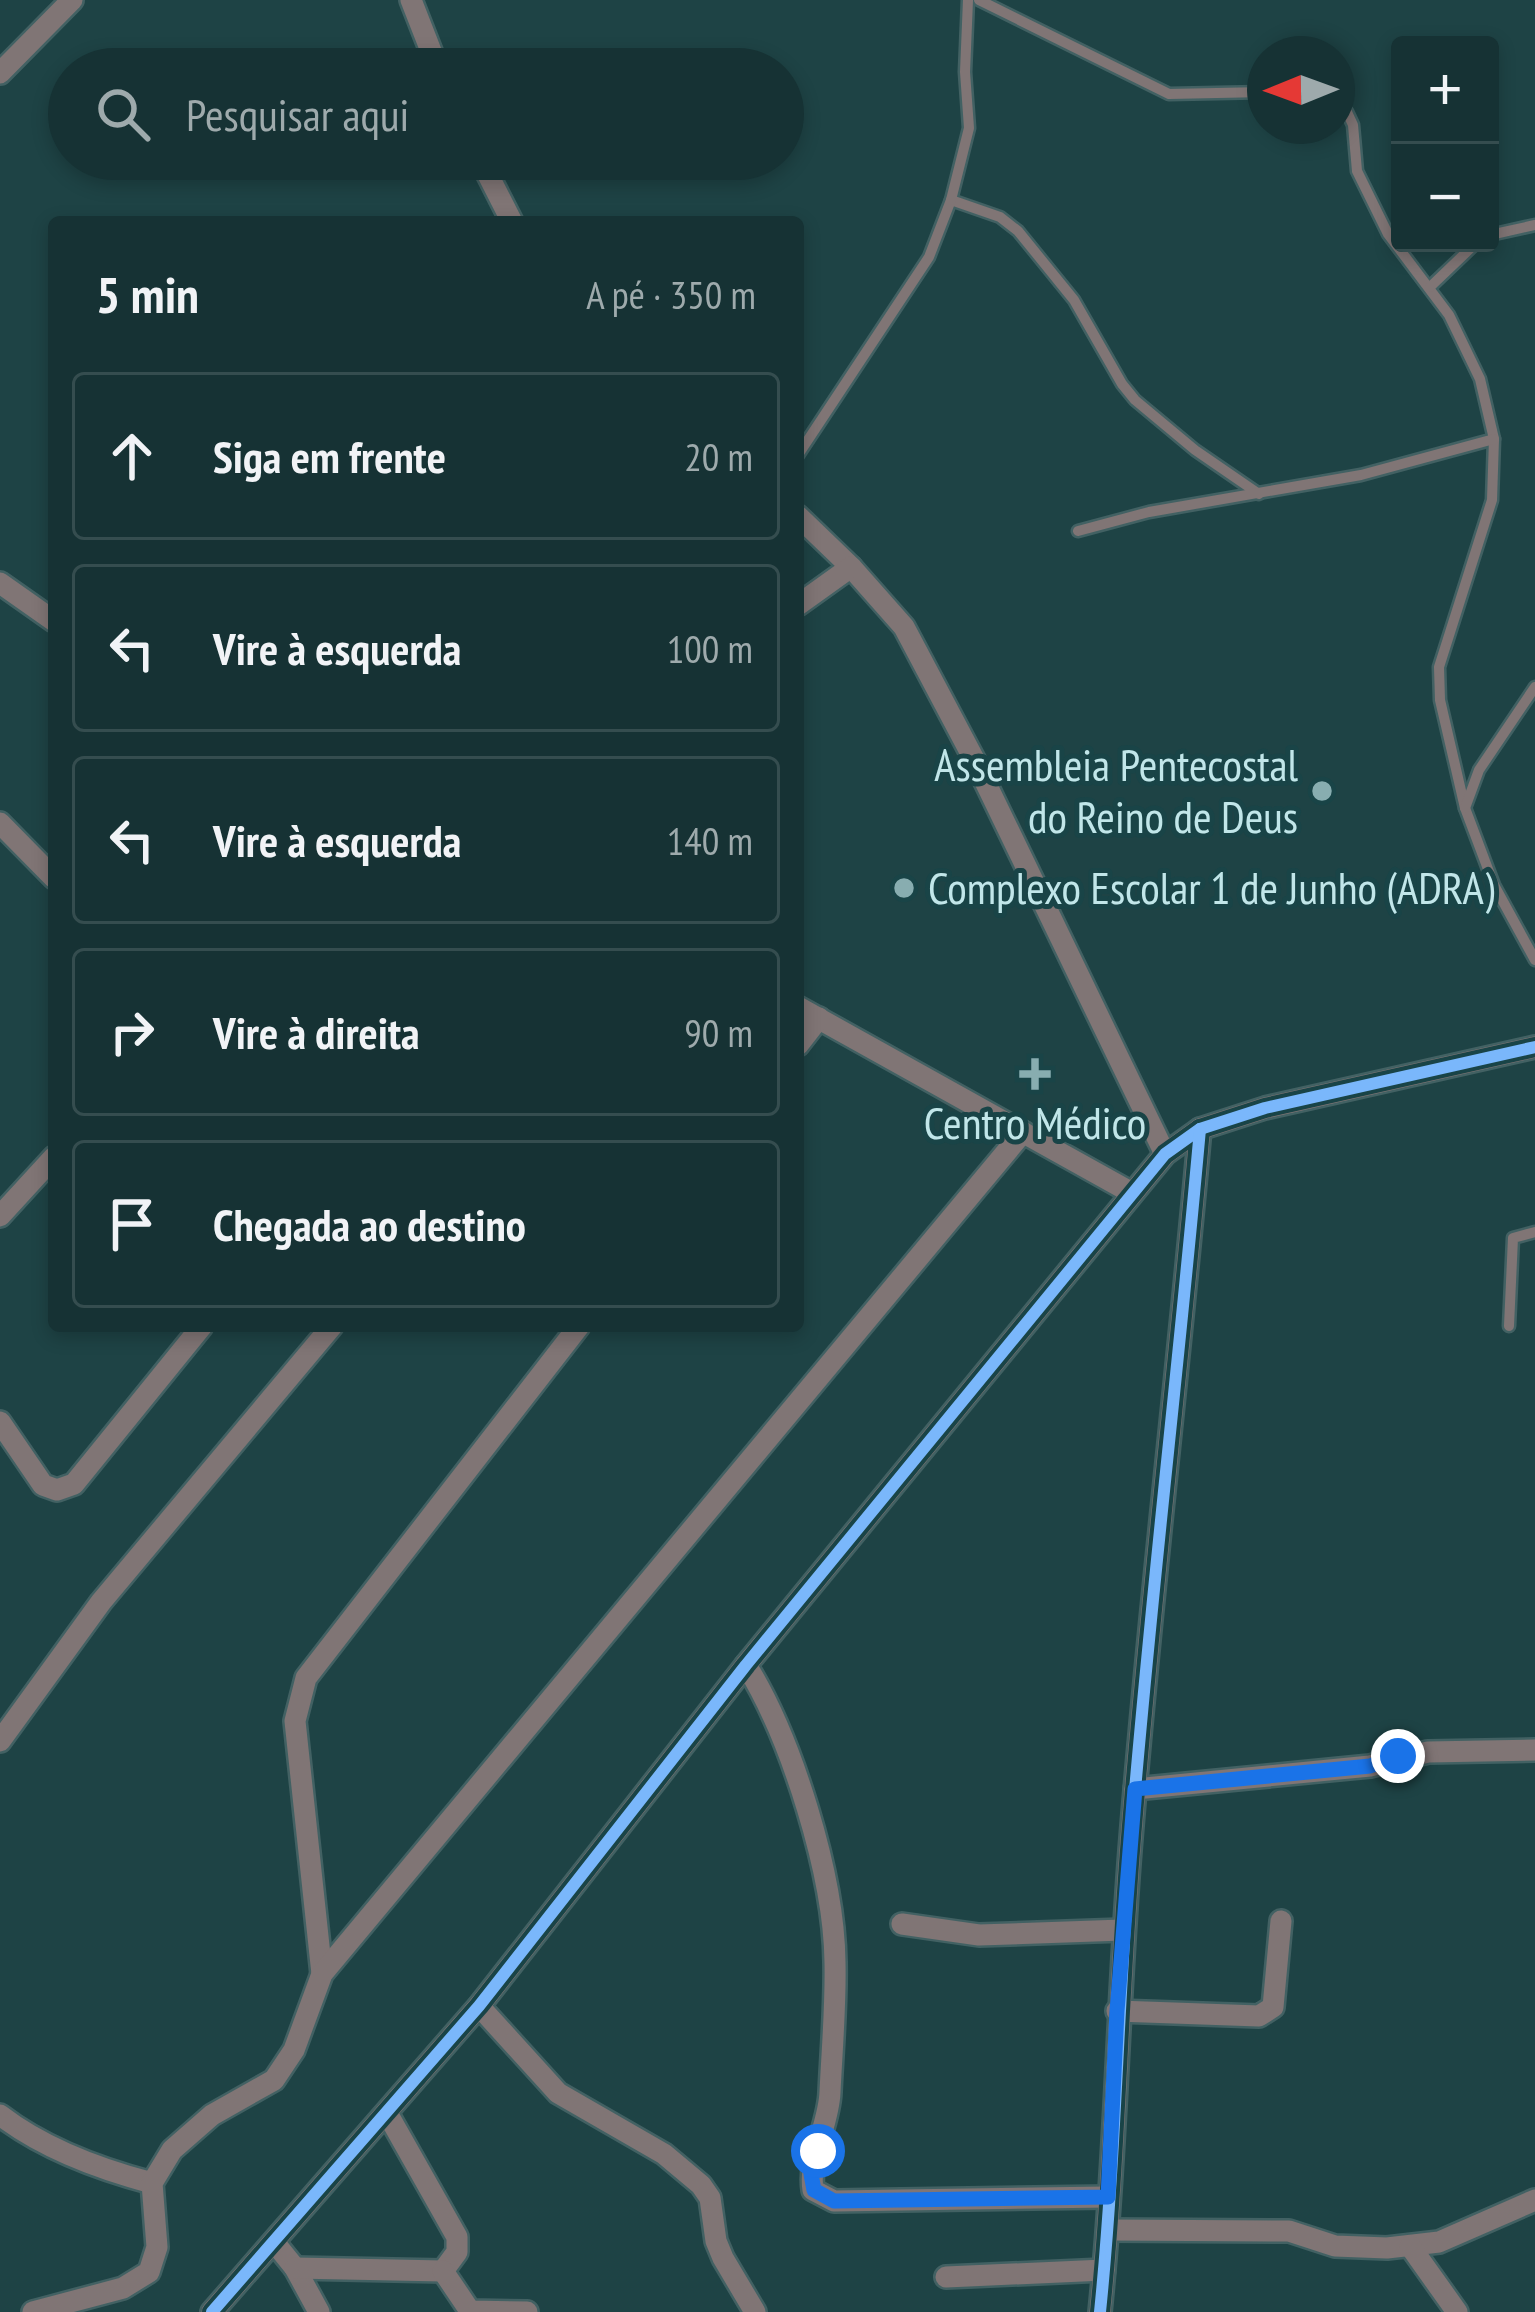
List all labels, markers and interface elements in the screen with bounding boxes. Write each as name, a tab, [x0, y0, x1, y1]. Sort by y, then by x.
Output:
north arrow	[1247, 36, 1355, 144]
map controls	[1391, 36, 1499, 252]
button: +	[1391, 36, 1499, 144]
search box	[48, 48, 804, 180]
icon: search	[90, 81, 156, 147]
text: Pesquisar aqui	[186, 85, 409, 143]
button: −	[1391, 144, 1499, 252]
text: 5 min	[96, 261, 199, 327]
text: A pé · 350 m	[586, 269, 756, 320]
icon: ahead	[99, 423, 165, 489]
text: Siga em frente	[213, 427, 446, 485]
text: 20 m	[684, 431, 753, 482]
icon: left	[99, 615, 165, 681]
text: Vire à esquerda	[213, 619, 461, 677]
text: 100 m	[667, 623, 753, 674]
place label: Assembleia Pentecostal do Reino de Deus	[934, 735, 1299, 845]
marker: Assembleia Pentecostal do Reino de Deus	[1309, 778, 1335, 804]
icon: left	[99, 807, 165, 873]
text: Vire à esquerda	[213, 811, 461, 869]
text: 140 m	[667, 815, 753, 866]
place label: Complexo Escolar 1 de Junho (ADRA)	[928, 858, 1495, 916]
marker: Complexo Escolar 1 de Junho (ADRA)	[891, 875, 917, 901]
icon: right	[99, 999, 165, 1065]
text: Vire à direita	[213, 1003, 420, 1061]
text: 90 m	[684, 1007, 753, 1058]
marker: Centro Médico	[1019, 1058, 1051, 1090]
place label: Centro Médico	[924, 1093, 1146, 1151]
icon: arrive	[99, 1191, 165, 1257]
text: Chegada ao destino	[213, 1195, 526, 1253]
route end	[1371, 1729, 1425, 1783]
route start	[791, 2124, 845, 2178]

